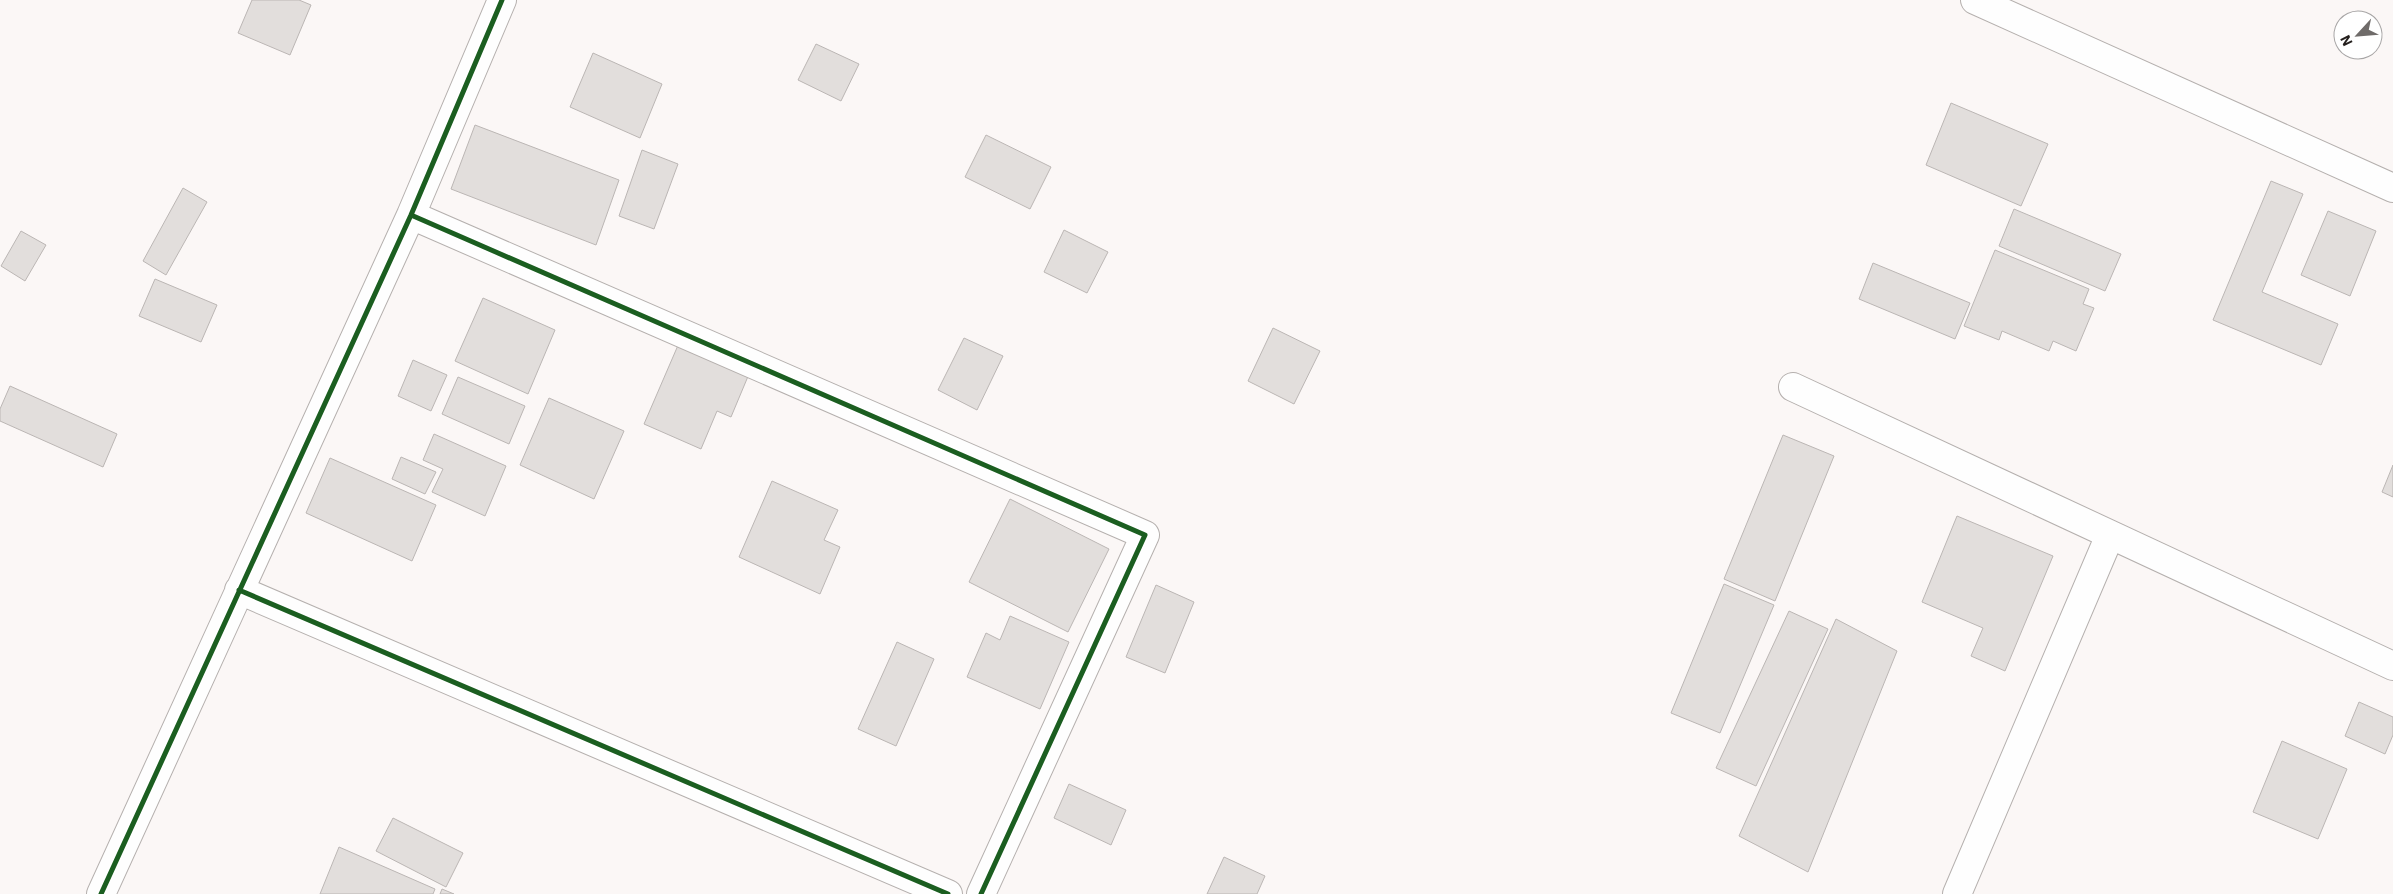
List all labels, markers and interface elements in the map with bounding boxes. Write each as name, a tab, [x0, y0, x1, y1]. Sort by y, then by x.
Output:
north arrow	[2333, 10, 2383, 60]
text: N	[2336, 32, 2357, 49]

